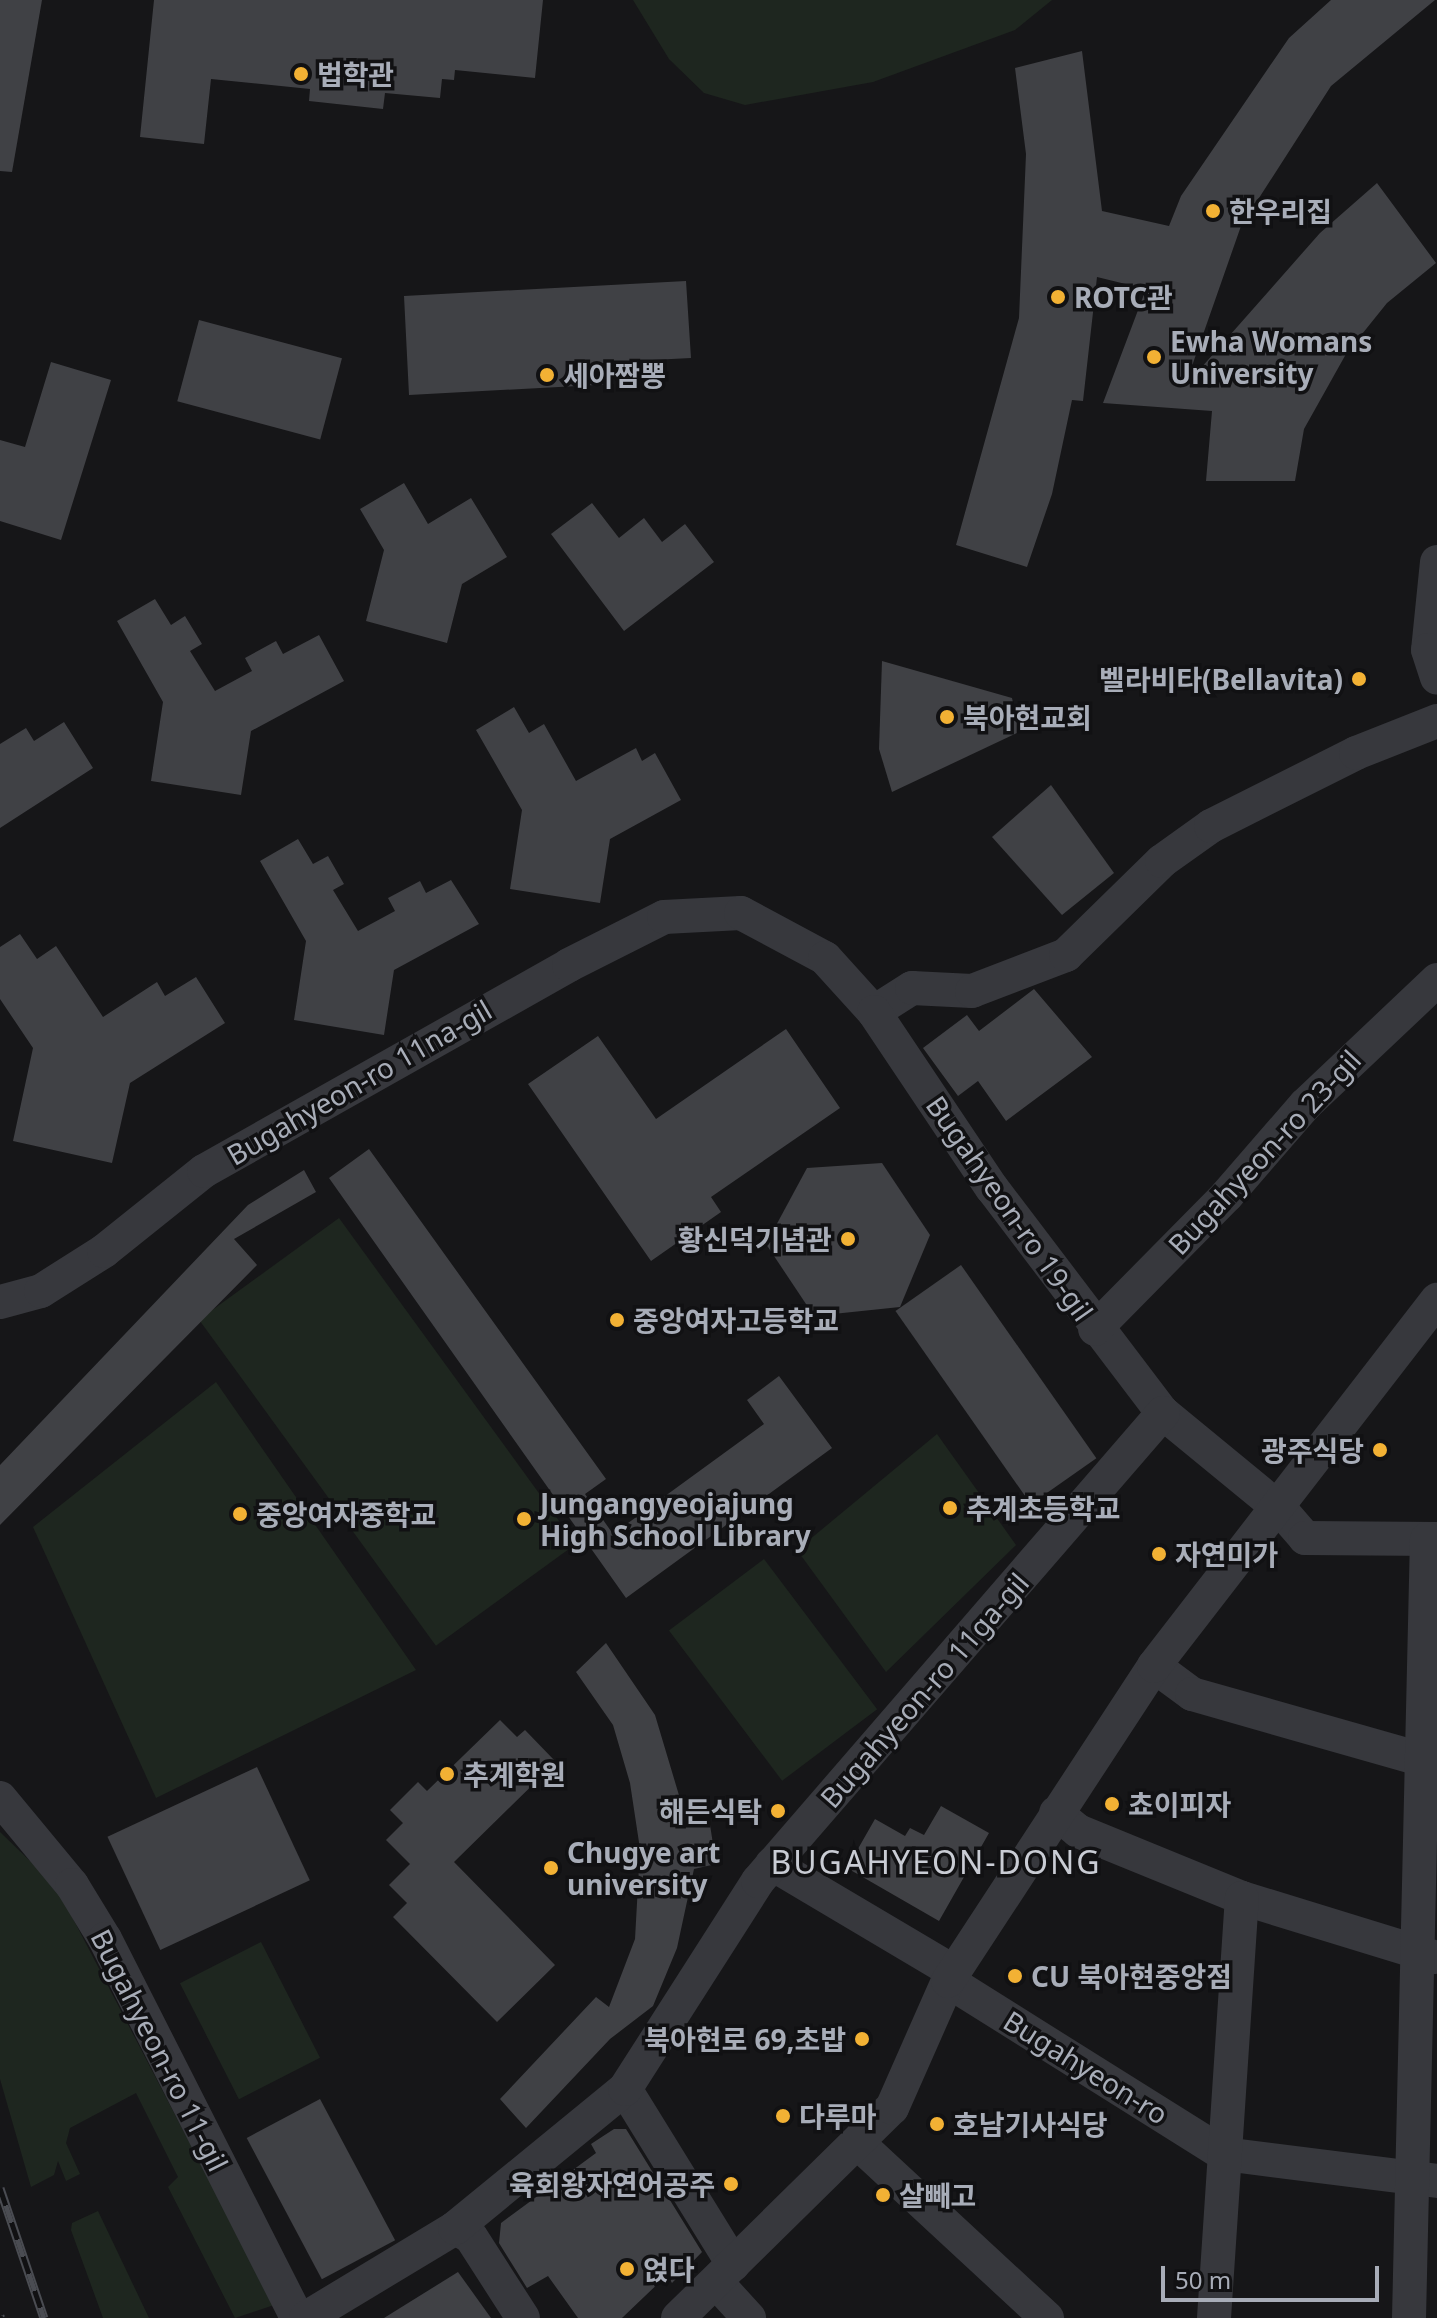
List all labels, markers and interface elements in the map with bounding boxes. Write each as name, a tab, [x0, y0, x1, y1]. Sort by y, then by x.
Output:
place label: 법학관	[317, 57, 394, 91]
marker: 법학관	[292, 65, 310, 83]
place label: 한우리집	[1229, 194, 1332, 228]
marker: 한우리집	[1204, 202, 1222, 220]
place label: ROTC관	[1074, 280, 1173, 314]
marker: ROTC관	[1049, 288, 1067, 306]
place label: Ewha Womans University	[1170, 324, 1372, 390]
marker: Ewha Womans University	[1145, 348, 1163, 366]
place label: 세아짬뽕	[563, 358, 666, 392]
marker: 세아짬뽕	[538, 366, 556, 384]
place label: 벨라비타(Bellavita)	[1099, 662, 1343, 696]
marker: 벨라비타(Bellavita)	[1350, 670, 1368, 688]
place label: 북아현교회	[963, 700, 1092, 734]
marker: 북아현교회	[938, 708, 956, 726]
street label: Bugahyeon-ro 11na-gil	[221, 992, 497, 1172]
street label: Bugahyeon-ro 23-gil	[1161, 1043, 1367, 1261]
street label: Bugahyeon-ro 19-gil	[920, 1089, 1100, 1327]
place label: 황신덕기념관	[677, 1222, 832, 1256]
marker: 황신덕기념관	[839, 1230, 857, 1248]
place label: 중앙여자고등학교	[633, 1303, 839, 1337]
marker: 중앙여자고등학교	[608, 1311, 626, 1329]
place label: 광주식당	[1261, 1433, 1364, 1467]
marker: 광주식당	[1371, 1441, 1389, 1459]
place label: Jungangyeojajung High School Library	[540, 1486, 811, 1552]
place label: 추계초등학교	[966, 1491, 1121, 1525]
place label: 중앙여자중학교	[256, 1497, 436, 1531]
marker: 추계초등학교	[941, 1499, 959, 1517]
marker: 중앙여자중학교	[231, 1505, 249, 1523]
marker: Jungangyeojajung High School Library	[515, 1510, 533, 1528]
place label: 자연미가	[1175, 1537, 1278, 1571]
marker: 자연미가	[1150, 1545, 1168, 1563]
street label: Bugahyeon-ro 11ga-gil	[813, 1566, 1035, 1814]
place label: 추계학원	[463, 1757, 566, 1791]
marker: 추계학원	[438, 1765, 456, 1783]
place label: 쵸이피자	[1128, 1787, 1231, 1821]
place label: 해든식탁	[659, 1794, 762, 1828]
marker: 쵸이피자	[1103, 1795, 1121, 1813]
marker: 해든식탁	[769, 1802, 787, 1820]
place label: Chugye art university	[567, 1835, 720, 1901]
district label: BUGAHYEON-DONG	[770, 1843, 1102, 1881]
marker: Chugye art university	[542, 1859, 560, 1877]
street label: Bugahyeon-ro 11-gil	[84, 1923, 236, 2177]
place label: CU 북아현중앙점	[1031, 1959, 1232, 1993]
marker: CU 북아현중앙점	[1006, 1967, 1024, 1985]
street label: Bugahyeon-ro	[998, 2003, 1174, 2131]
place label: 북아현로 69,초밥	[644, 2022, 846, 2056]
marker: 북아현로 69,초밥	[853, 2030, 871, 2048]
place label: 다루마	[799, 2099, 876, 2133]
marker: 다루마	[774, 2107, 792, 2125]
place label: 호남기사식당	[953, 2107, 1108, 2141]
marker: 호남기사식당	[928, 2115, 946, 2133]
place label: 육회왕자연어공주	[509, 2167, 715, 2201]
marker: 육회왕자연어공주	[722, 2175, 740, 2193]
place label: 살빼고	[899, 2178, 976, 2212]
marker: 살빼고	[874, 2186, 892, 2204]
scale bar	[1165, 2250, 1383, 2300]
place label: 얹다	[643, 2252, 695, 2286]
marker: 얹다	[618, 2260, 636, 2278]
text: 50 m	[1175, 2263, 1231, 2296]

